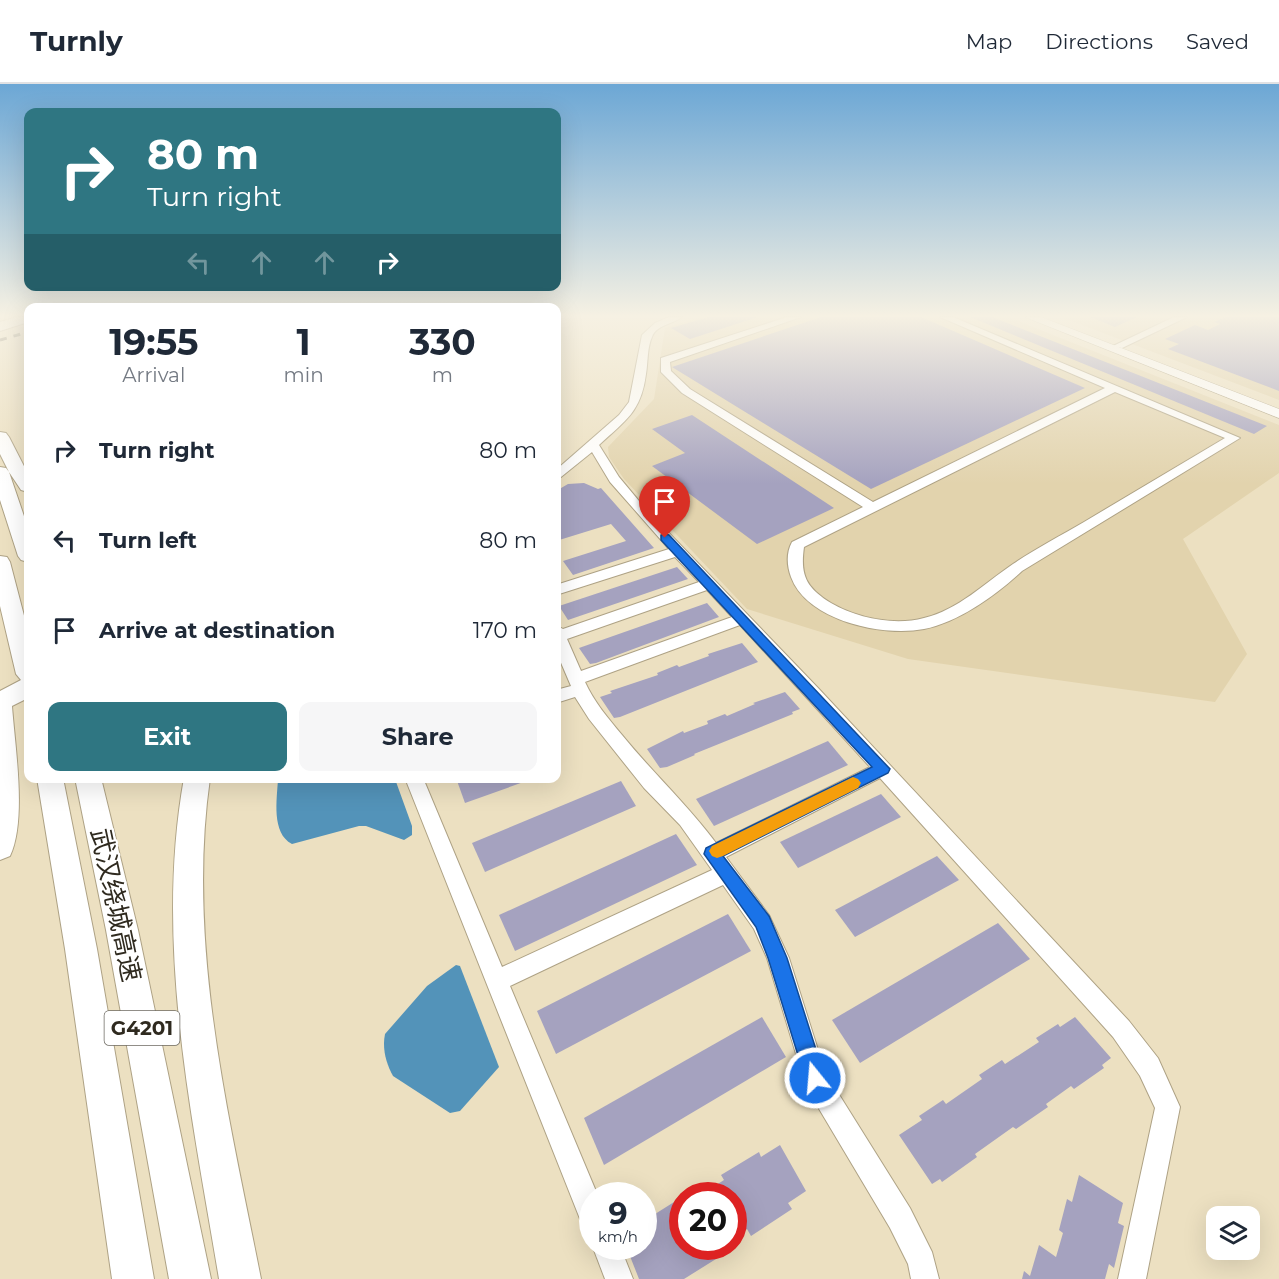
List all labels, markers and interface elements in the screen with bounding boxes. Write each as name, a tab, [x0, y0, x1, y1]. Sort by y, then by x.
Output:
text: Turnly	[30, 24, 123, 58]
text: Map	[966, 29, 1012, 54]
text: Directions	[1045, 29, 1153, 54]
text: Saved	[1186, 29, 1249, 54]
text: 80 m	[147, 128, 259, 180]
icon: right	[48, 132, 126, 210]
text: Turn right	[147, 180, 282, 213]
icon: left	[182, 246, 215, 279]
icon: ahead	[245, 246, 278, 279]
icon: ahead	[308, 246, 341, 279]
icon: right	[371, 246, 404, 279]
text: 19:55	[109, 320, 198, 364]
text: 1	[297, 320, 311, 364]
text: 330	[409, 320, 476, 364]
text: Arrival	[122, 363, 185, 387]
text: min	[284, 363, 324, 387]
text: m	[432, 363, 453, 387]
icon: right	[48, 434, 81, 467]
text: Turn right	[99, 437, 214, 464]
text: 80 m	[479, 437, 537, 464]
pin	[639, 476, 690, 538]
icon: arrive	[648, 485, 681, 518]
icon: left	[48, 524, 81, 557]
text: Turn left	[99, 527, 197, 554]
text: 80 m	[479, 527, 537, 554]
icon: arrive	[48, 614, 81, 647]
text: Arrive at destination	[99, 617, 335, 644]
text: 170 m	[473, 617, 537, 644]
button: Exit	[48, 702, 287, 771]
button: Share	[299, 702, 537, 771]
street label: 武汉绕城高速	[84, 825, 148, 985]
road number: G4201	[104, 1011, 180, 1045]
position arrow	[783, 1046, 847, 1110]
speed limit sign: 20	[669, 1182, 747, 1260]
text: 9	[608, 1195, 628, 1232]
map controls	[1206, 1206, 1260, 1260]
button: layers	[1206, 1206, 1260, 1260]
text: km/h	[598, 1227, 638, 1246]

